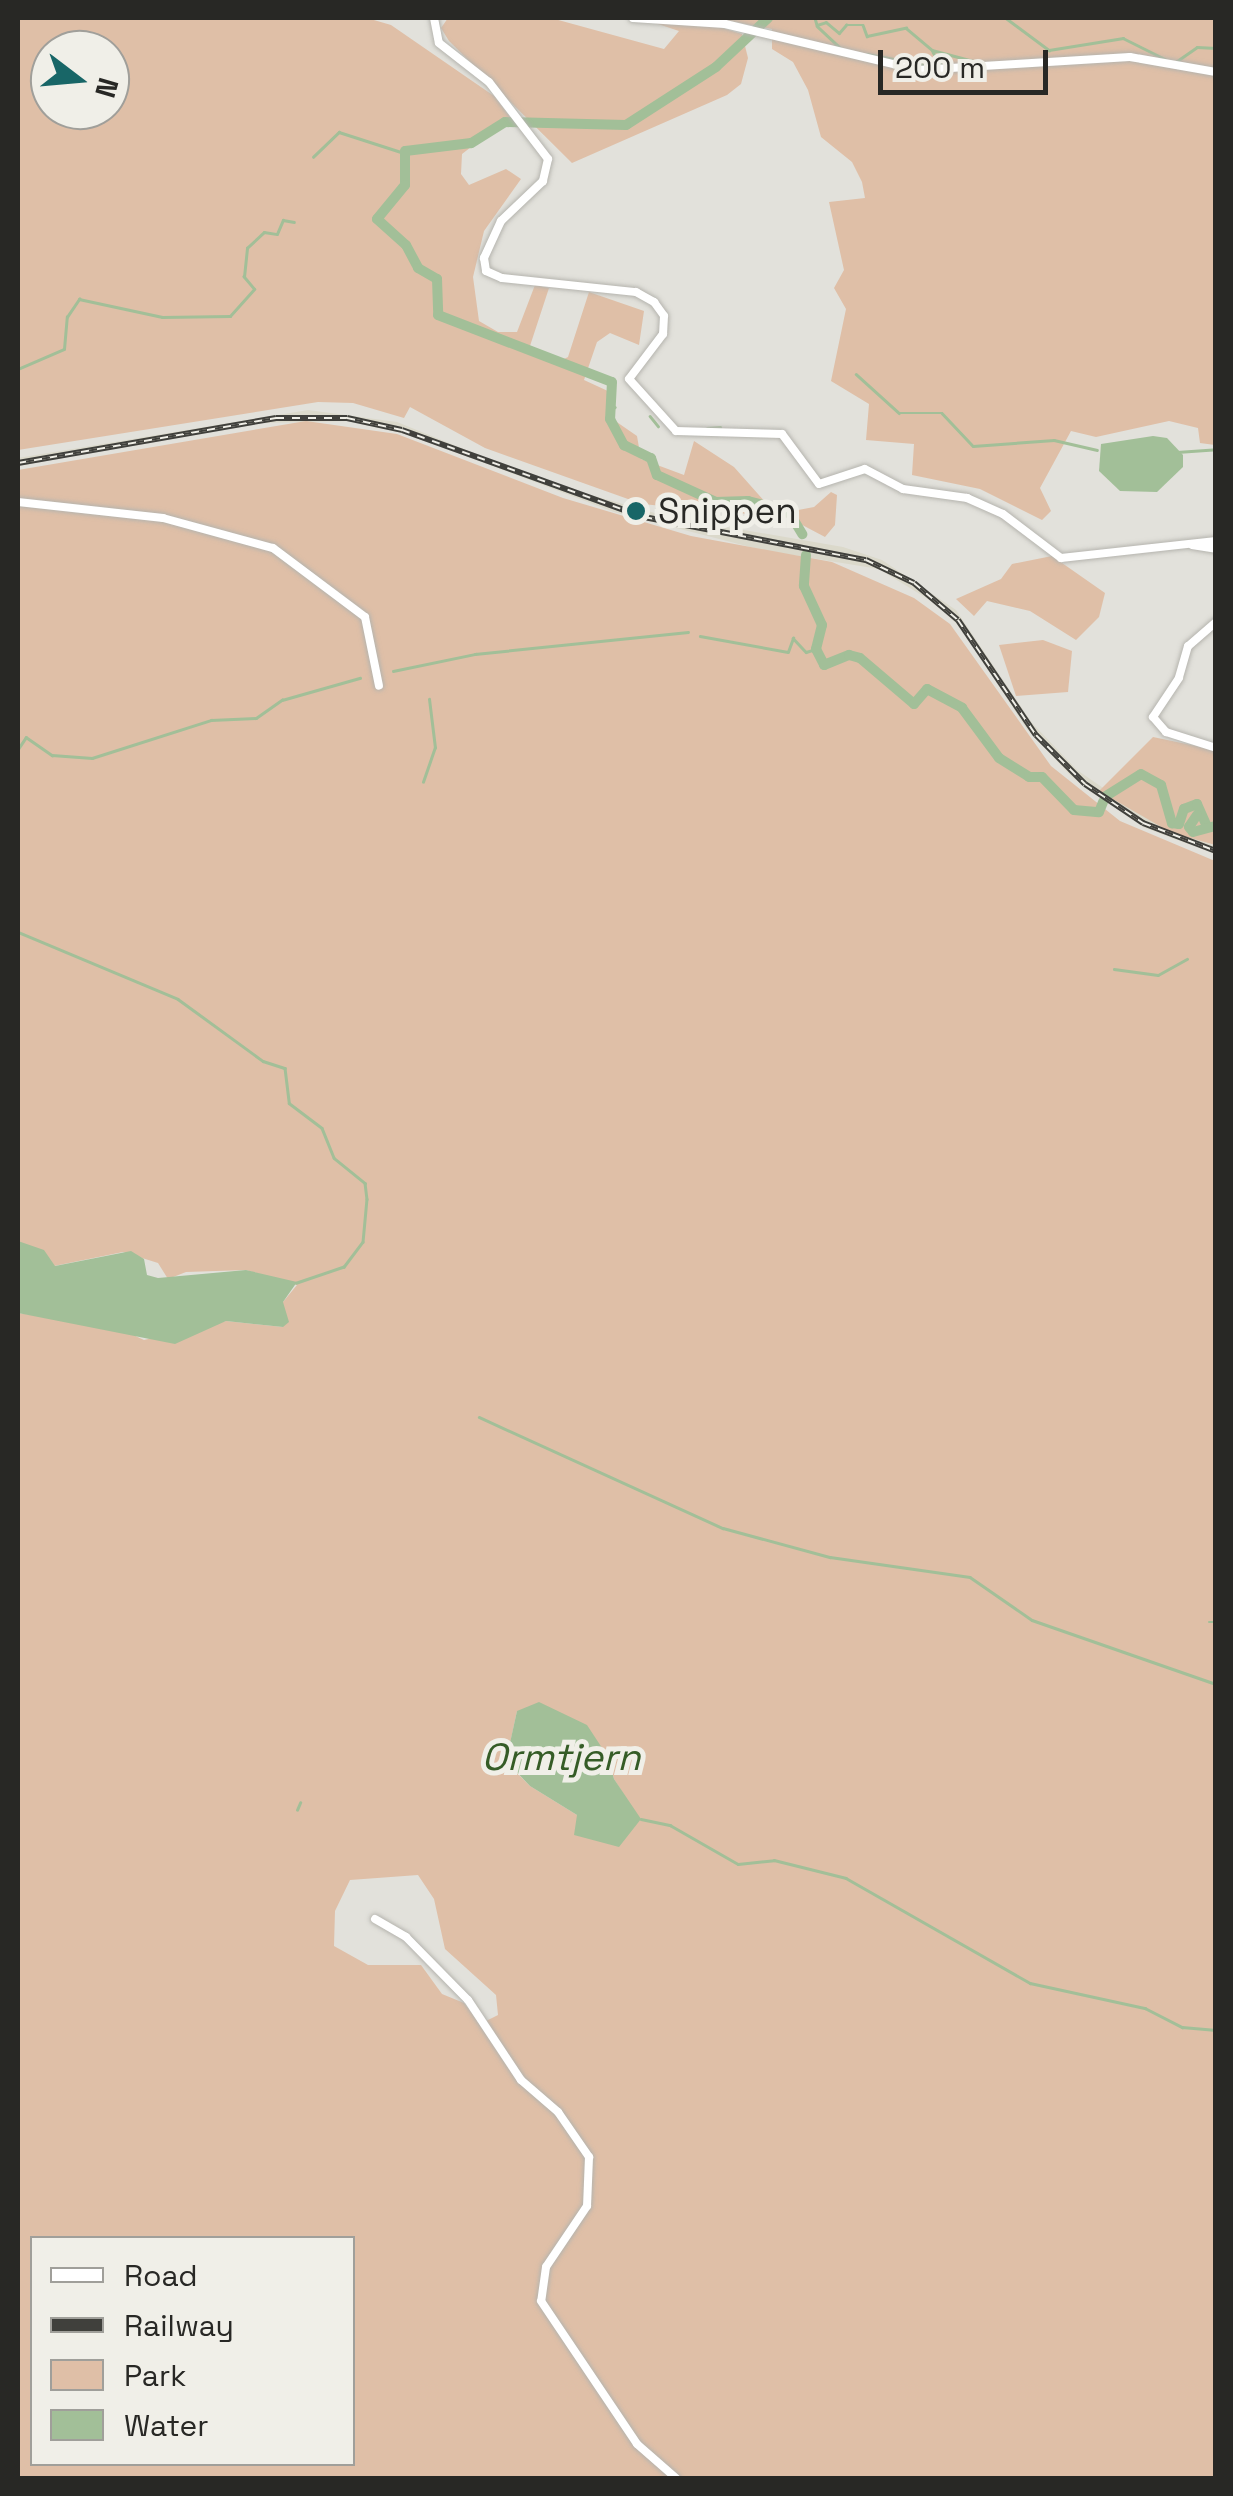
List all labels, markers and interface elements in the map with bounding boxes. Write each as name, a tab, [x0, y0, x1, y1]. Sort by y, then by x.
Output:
north arrow	[30, 30, 130, 130]
scale bar	[883, 30, 1053, 92]
text: 200 m	[895, 48, 985, 87]
text: N	[87, 74, 127, 102]
place label: Snippen	[658, 490, 797, 532]
marker: Snippen	[623, 498, 649, 524]
water label: Ormtjern	[482, 1735, 640, 1781]
legend	[30, 2236, 355, 2466]
text: Road	[124, 2256, 198, 2295]
text: Railway	[124, 2306, 234, 2345]
text: Park	[124, 2356, 186, 2395]
text: Water	[124, 2406, 209, 2445]

